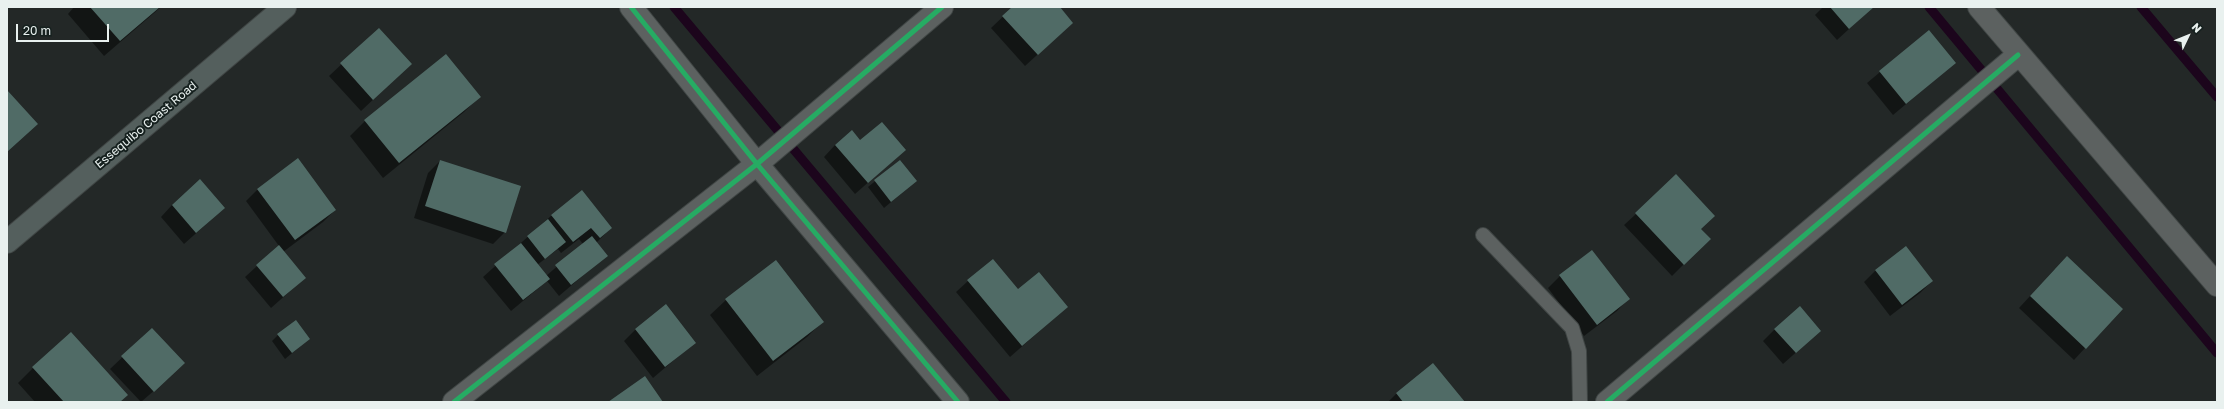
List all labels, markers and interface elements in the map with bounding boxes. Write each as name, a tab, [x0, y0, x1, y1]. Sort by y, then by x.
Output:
scale bar	[18, 16, 111, 42]
north arrow	[2168, 16, 2208, 56]
text: N	[2190, 20, 2205, 35]
text: 20 m	[23, 23, 51, 38]
street label: Essequibo Coast Road	[92, 78, 200, 172]

